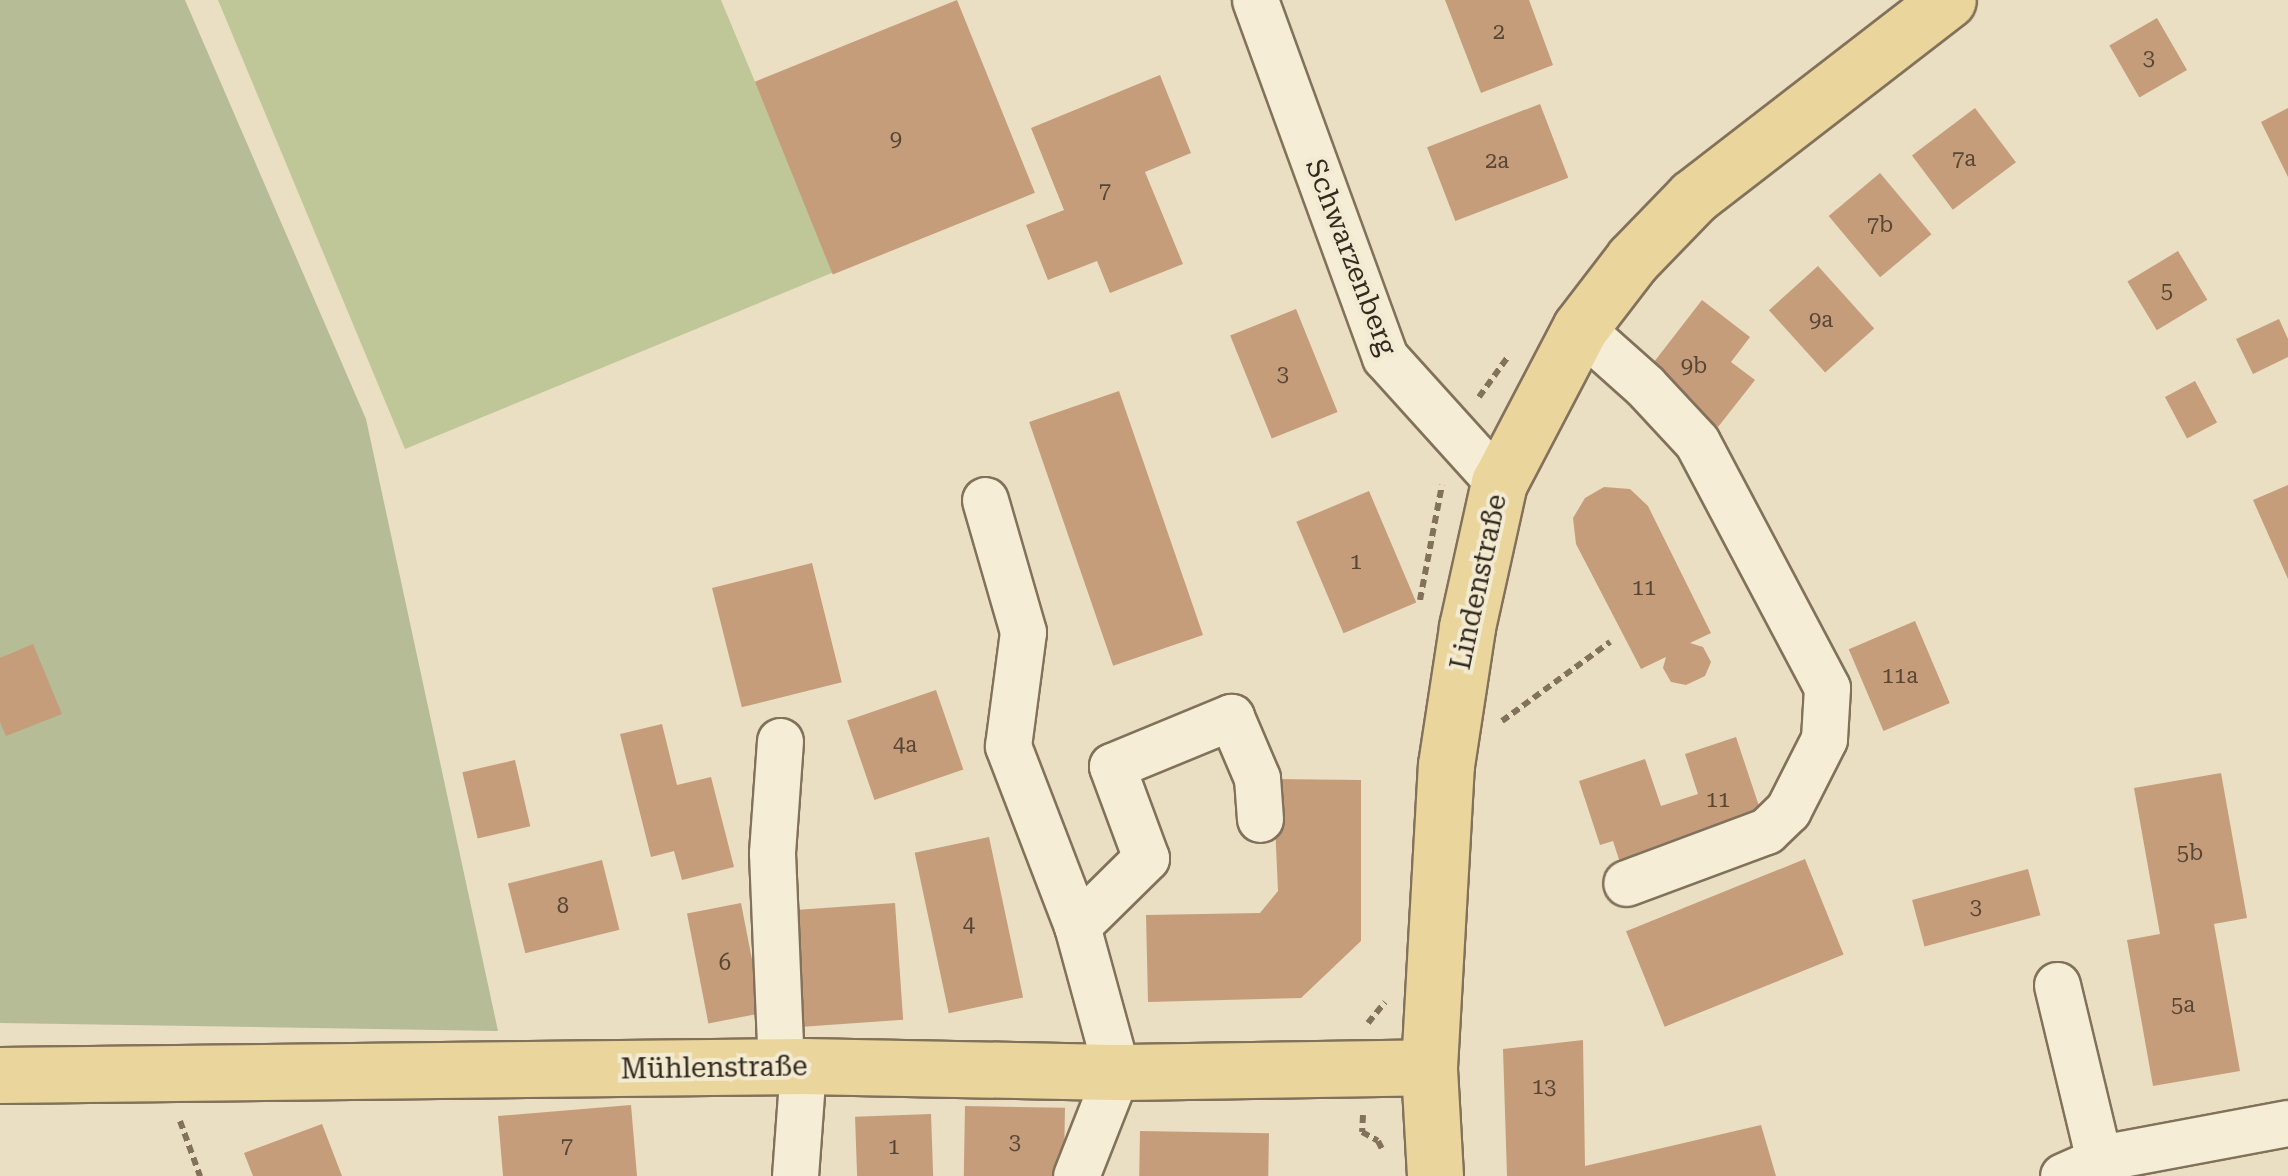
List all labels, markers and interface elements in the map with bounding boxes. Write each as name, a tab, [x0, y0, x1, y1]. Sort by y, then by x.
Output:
house number: 2	[1493, 19, 1505, 45]
house number: 3	[2143, 45, 2155, 71]
house number: 9	[890, 126, 902, 152]
house number: 7a	[1952, 146, 1976, 172]
house number: 2a	[1485, 148, 1509, 174]
street label: Schwarzenberg	[1298, 154, 1404, 360]
house number: 7	[1099, 178, 1111, 204]
house number: 7b	[1867, 212, 1893, 238]
house number: 5	[2161, 278, 2173, 304]
house number: 9a	[1809, 307, 1833, 333]
house number: 9b	[1681, 353, 1707, 379]
house number: 3	[1277, 361, 1289, 387]
street label: Lindenstraße	[1444, 491, 1514, 673]
house number: 1	[1350, 549, 1362, 575]
house number: 11	[1632, 575, 1656, 601]
house number: 11a	[1882, 663, 1918, 689]
house number: 4a	[893, 732, 917, 758]
house number: 11	[1706, 787, 1730, 813]
house number: 5b	[2177, 840, 2203, 866]
house number: 8	[557, 893, 569, 919]
house number: 3	[1970, 894, 1982, 920]
house number: 4	[963, 912, 975, 938]
house number: 6	[719, 950, 731, 976]
house number: 5a	[2171, 992, 2195, 1018]
street label: Mühlenstraße	[620, 1050, 808, 1086]
house number: 13	[1532, 1074, 1556, 1100]
house number: 3	[1009, 1129, 1021, 1155]
house number: 7	[561, 1133, 573, 1159]
house number: 1	[888, 1134, 900, 1160]

